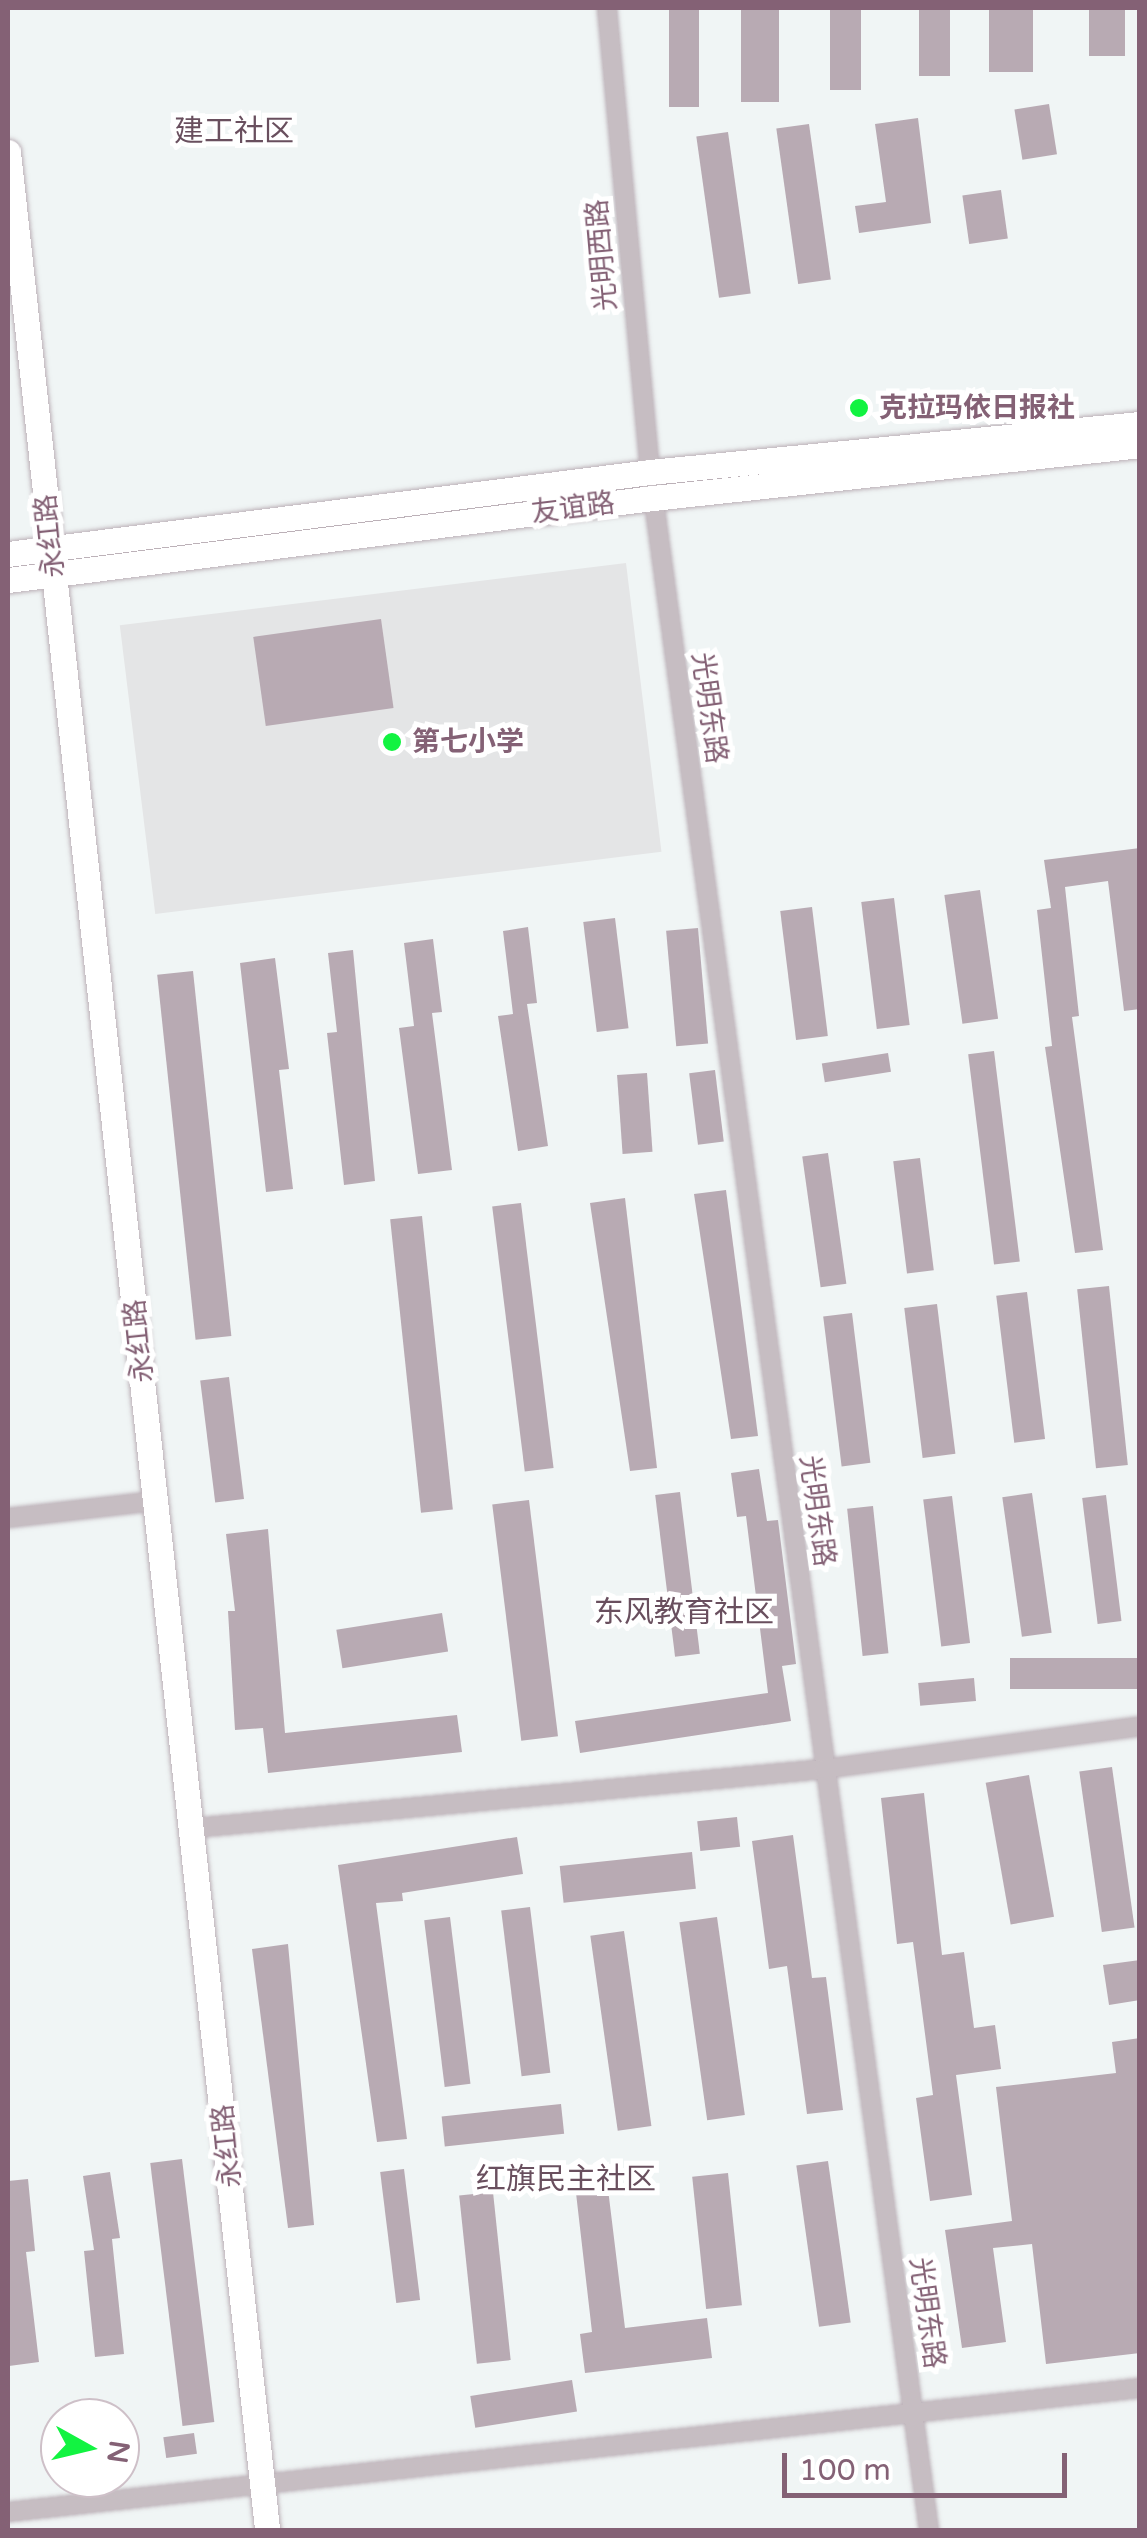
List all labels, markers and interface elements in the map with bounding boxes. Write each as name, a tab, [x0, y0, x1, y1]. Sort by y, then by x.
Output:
district label: 建工社区	[174, 114, 294, 150]
street label: 光明西路	[580, 198, 624, 312]
place label: 克拉玛依日报社	[879, 391, 1075, 425]
marker: 克拉玛依日报社	[848, 397, 870, 419]
street label: 友谊路	[529, 486, 617, 530]
street label: 永红路	[29, 492, 71, 580]
street label: 光明东路	[685, 650, 733, 766]
place label: 第七小学	[412, 725, 524, 759]
marker: 第七小学	[381, 731, 403, 753]
street label: 永红路	[118, 1297, 160, 1385]
street label: 光明东路	[793, 1453, 841, 1569]
district label: 东风教育社区	[594, 1595, 774, 1631]
street label: 永红路	[206, 2102, 248, 2190]
district label: 红旗民主社区	[476, 2162, 656, 2198]
street label: 光明东路	[903, 2255, 951, 2371]
north arrow	[40, 2398, 140, 2498]
scale bar	[787, 2433, 1072, 2495]
text: N	[99, 2438, 136, 2465]
text: 100 m	[799, 2452, 891, 2489]

